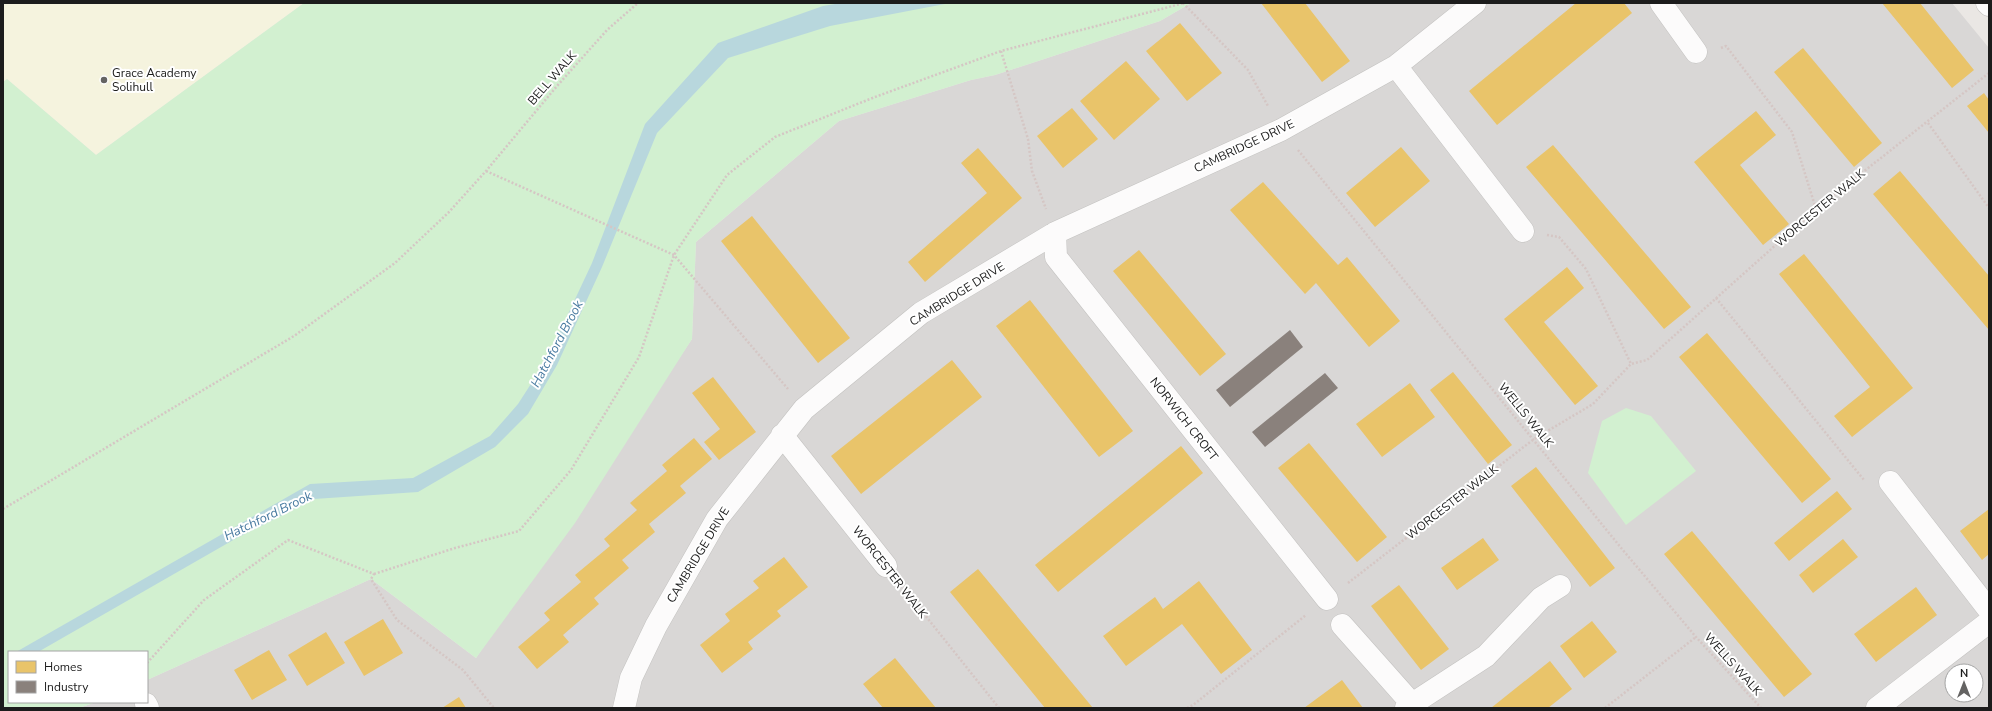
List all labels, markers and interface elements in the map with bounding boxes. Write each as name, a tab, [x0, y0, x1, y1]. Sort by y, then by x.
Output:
street label: BELL WALK	[524, 47, 580, 108]
place label: Grace Academy Solihull	[112, 65, 197, 95]
marker: Grace Academy Solihull	[99, 75, 109, 85]
street label: CAMBRIDGE DRIVE	[1191, 116, 1297, 176]
street label: WORCESTER WALK	[1772, 165, 1869, 250]
street label: CAMBRIDGE DRIVE	[907, 258, 1007, 330]
water label: Hatchford Brook	[527, 297, 588, 391]
street label: NORWICH CROFT	[1146, 374, 1222, 465]
street label: WELLS WALK	[1495, 379, 1557, 451]
street label: WORCESTER WALK	[1403, 461, 1502, 543]
water label: Hatchford Brook	[221, 487, 315, 545]
street label: CAMBRIDGE DRIVE	[663, 504, 733, 606]
street label: WORCESTER WALK	[849, 523, 931, 622]
street label: WELLS WALK	[1701, 629, 1766, 699]
legend	[8, 651, 148, 703]
text: Homes	[44, 659, 82, 675]
north arrow	[1944, 663, 1984, 703]
text: N	[1960, 666, 1968, 681]
text: Industry	[44, 679, 89, 695]

